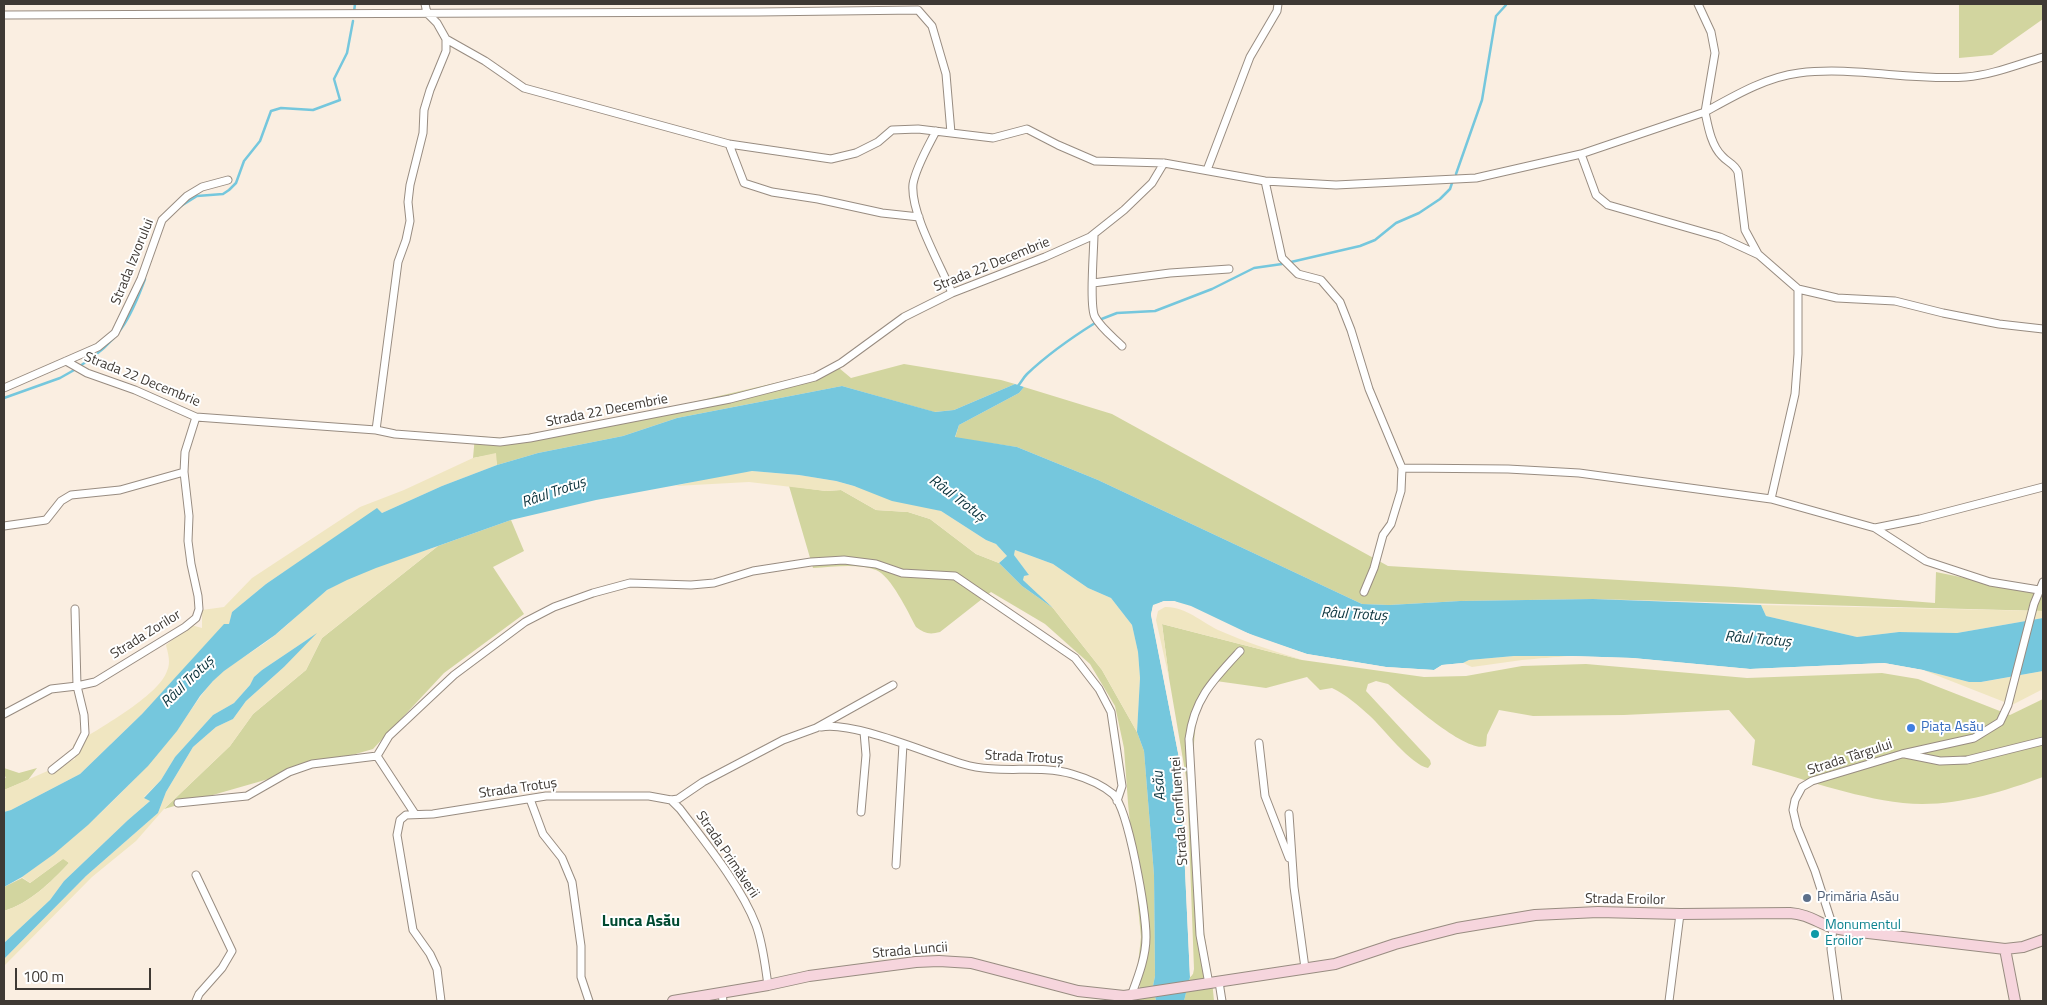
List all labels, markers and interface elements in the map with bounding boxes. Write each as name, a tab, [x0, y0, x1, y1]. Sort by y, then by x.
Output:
street label: Strada Izvorului	[108, 216, 158, 308]
street label: Strada 22 Decembrie	[931, 234, 1053, 296]
street label: Strada 22 Decembrie	[81, 349, 203, 411]
street label: Strada 22 Decembrie	[545, 391, 669, 431]
water label: Râul Trotuș	[925, 472, 989, 526]
water label: Râul Trotuș	[520, 474, 588, 512]
water label: Râul Trotuș	[1320, 604, 1388, 626]
street label: Strada Zorilor	[108, 607, 184, 663]
water label: Râul Trotuș	[1724, 628, 1792, 652]
water label: Râul Trotuș	[158, 652, 218, 712]
place label: Piața Asău	[1921, 720, 1984, 736]
marker: Piața Asău	[1905, 722, 1917, 734]
street label: Strada Târgului	[1806, 736, 1894, 780]
street label: Strada Trotuș	[984, 748, 1064, 768]
street label: Strada Confluenței	[1168, 756, 1192, 866]
water label: Asău	[1150, 770, 1170, 802]
street label: Strada Trotuș	[478, 775, 558, 803]
street label: Strada Primăverii	[692, 808, 762, 902]
place label: Primăria Asău	[1817, 890, 1899, 906]
street label: Strada Eroilor	[1585, 891, 1665, 909]
marker: Primăria Asău	[1801, 892, 1813, 904]
district label: Lunca Asău	[602, 912, 680, 932]
place label: Monumentul Eroilor	[1825, 918, 1901, 950]
marker: Monumentul Eroilor	[1809, 928, 1821, 940]
street label: Strada Luncii	[872, 939, 948, 963]
scale bar	[18, 958, 154, 990]
text: 100 m	[23, 965, 64, 988]

